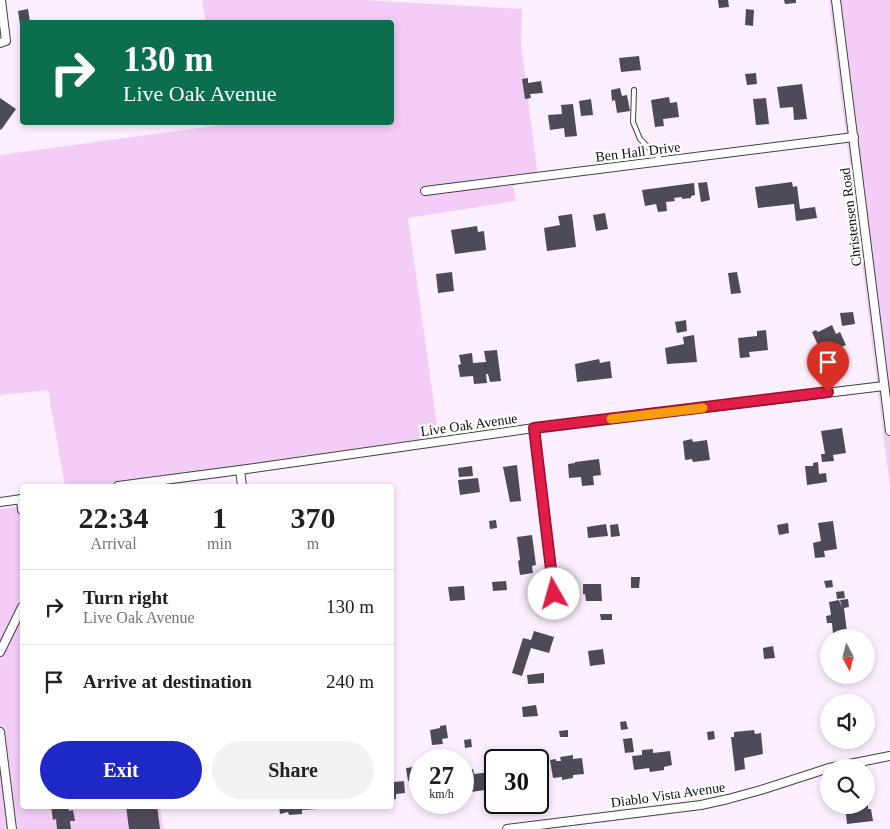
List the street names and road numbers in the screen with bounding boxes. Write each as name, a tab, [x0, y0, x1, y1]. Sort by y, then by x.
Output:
street label: Ben Hall Drive	[595, 139, 681, 165]
street label: Christensen Road	[838, 167, 864, 267]
street label: Live Oak Avenue	[420, 411, 518, 439]
street label: Diablo Vista Avenue	[610, 780, 726, 810]

